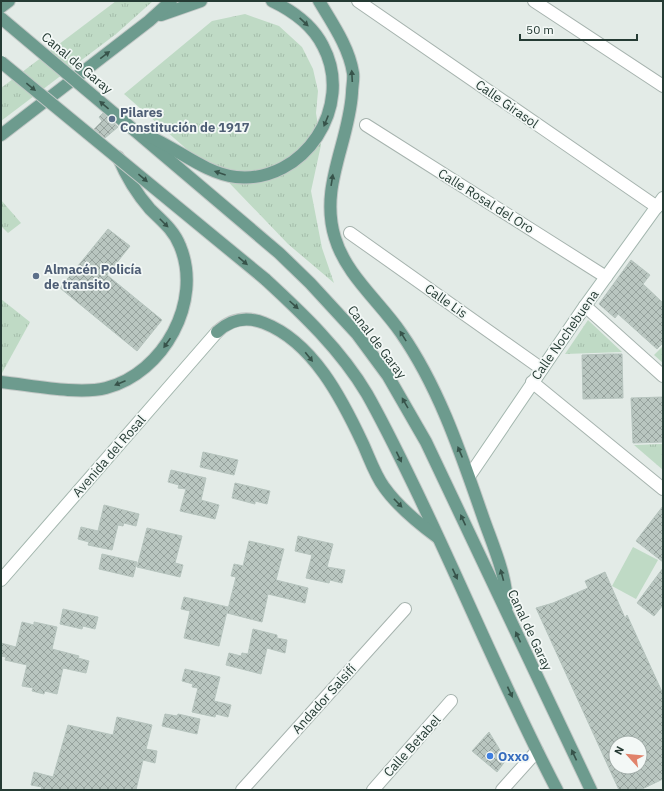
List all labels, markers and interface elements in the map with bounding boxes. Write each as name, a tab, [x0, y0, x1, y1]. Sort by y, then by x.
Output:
scale bar	[520, 16, 637, 42]
one-way arrow	[299, 17, 310, 26]
text: 50 m	[526, 22, 554, 37]
street label: Canal de Garay	[38, 28, 116, 98]
one-way arrow	[99, 51, 110, 59]
one-way arrow	[349, 70, 356, 82]
street label: Calle Girasol	[472, 76, 542, 132]
one-way arrow	[26, 83, 37, 91]
one-way arrow	[99, 100, 110, 109]
place label: Pilares Constitución de 1917	[120, 104, 250, 136]
marker: Pilares Constitución de 1917	[107, 114, 117, 124]
one-way arrow	[322, 116, 328, 128]
street label: Calle Rosal del Oro	[435, 165, 537, 237]
one-way arrow	[214, 170, 226, 176]
one-way arrow	[138, 173, 148, 182]
one-way arrow	[329, 174, 335, 186]
one-way arrow	[159, 218, 169, 228]
one-way arrow	[238, 256, 248, 265]
place label: Almacén Policía de transito	[44, 261, 142, 293]
marker: Almacén Policía de transito	[31, 271, 41, 281]
street label: Calle Lis	[421, 280, 471, 322]
street label: Calle Nochebuena	[528, 287, 602, 383]
one-way arrow	[288, 301, 299, 310]
street label: Canal de Garay	[344, 302, 410, 383]
one-way arrow	[399, 331, 407, 341]
one-way arrow	[163, 338, 171, 348]
one-way arrow	[305, 352, 314, 363]
one-way arrow	[114, 380, 125, 386]
one-way arrow	[401, 398, 408, 409]
street label: Avenida del Rosal	[69, 411, 150, 501]
one-way arrow	[457, 447, 463, 458]
one-way arrow	[396, 451, 402, 463]
one-way arrow	[393, 498, 403, 508]
one-way arrow	[460, 514, 466, 525]
one-way arrow	[452, 569, 458, 580]
one-way arrow	[499, 569, 505, 581]
street label: Canal de Garay	[504, 587, 556, 674]
one-way arrow	[515, 632, 521, 643]
street label: Andador Salsifí	[288, 660, 360, 737]
one-way arrow	[507, 687, 513, 699]
street label: Calle Betabel	[380, 711, 445, 781]
north arrow	[608, 735, 648, 775]
text: N	[611, 744, 627, 757]
place label: Oxxo	[498, 748, 529, 765]
one-way arrow	[571, 749, 577, 760]
marker: Oxxo	[485, 751, 495, 761]

